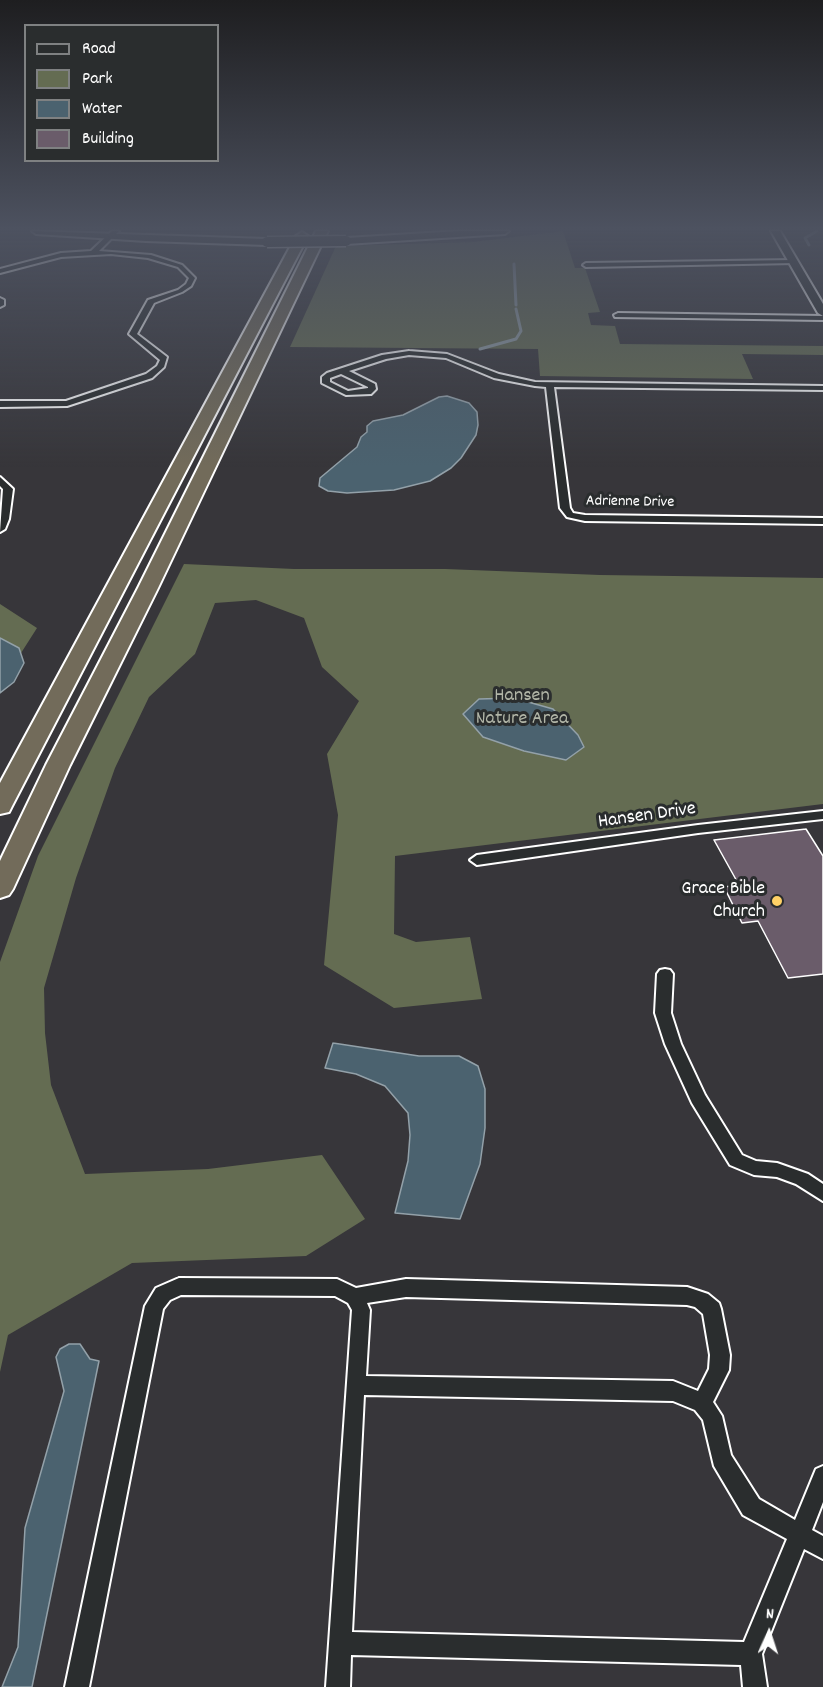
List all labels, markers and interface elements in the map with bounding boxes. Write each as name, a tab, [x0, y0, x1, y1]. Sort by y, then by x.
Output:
legend	[24, 24, 219, 162]
text: Road	[82, 37, 116, 62]
text: Park	[82, 67, 113, 92]
text: Water	[82, 97, 122, 122]
text: Building	[82, 127, 134, 152]
street label: Adrienne Drive	[586, 493, 674, 513]
park label: Hansen Nature Area	[476, 685, 568, 732]
street label: Hansen Drive	[597, 798, 697, 836]
place label: Grace Bible Church	[681, 878, 765, 925]
marker: Grace Bible Church	[770, 894, 784, 908]
north arrow	[739, 1603, 799, 1663]
text: N	[765, 1603, 775, 1626]

